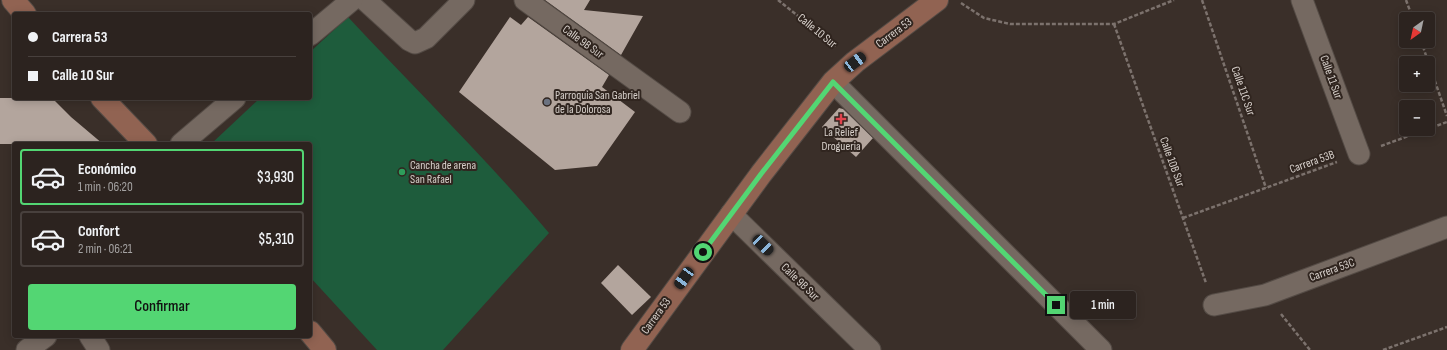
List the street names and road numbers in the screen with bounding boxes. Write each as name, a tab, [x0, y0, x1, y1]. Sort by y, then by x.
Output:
street label: Calle 10 Sur	[794, 11, 840, 52]
street label: Carrera 53	[873, 15, 915, 51]
street label: Calle 9B Sur	[559, 22, 607, 62]
street label: Calle 11 Sur	[1316, 53, 1346, 101]
street label: Calle 11C Sur	[1228, 64, 1259, 118]
street label: Calle 10B Sur	[1156, 135, 1188, 189]
street label: Carrera 53B	[1287, 147, 1337, 177]
street label: Carrera 53C	[1307, 255, 1357, 285]
street label: Calle 9B Sur	[778, 260, 823, 304]
street label: Carrera 53	[638, 295, 674, 337]

